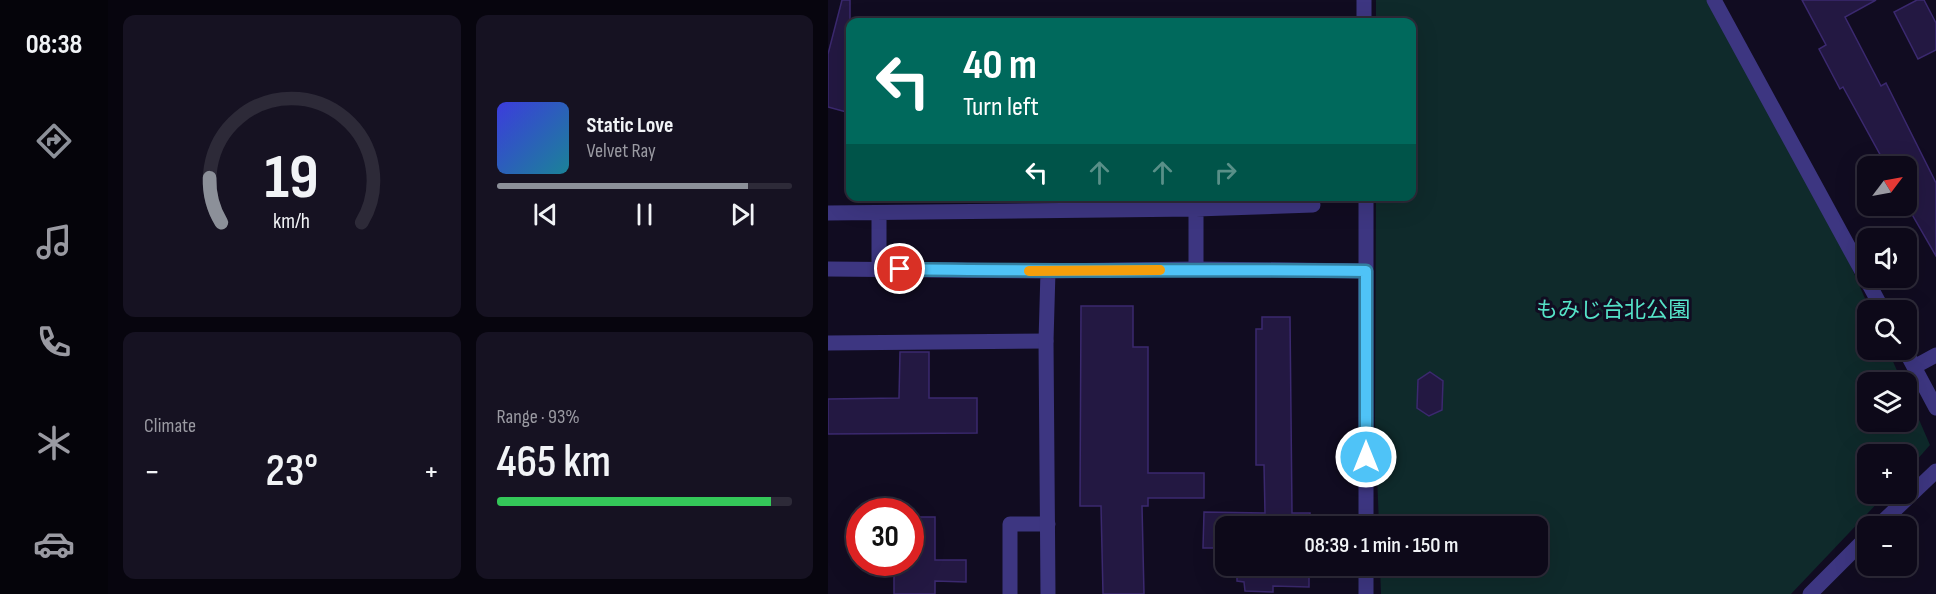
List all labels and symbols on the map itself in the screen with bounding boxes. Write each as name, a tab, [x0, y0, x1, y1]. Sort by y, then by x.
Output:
north arrow	[1857, 156, 1917, 216]
pin	[874, 243, 925, 294]
park label: もみじ台北公園	[1536, 297, 1690, 324]
position arrow	[1334, 425, 1398, 489]
speed limit sign: 30	[846, 498, 924, 576]

